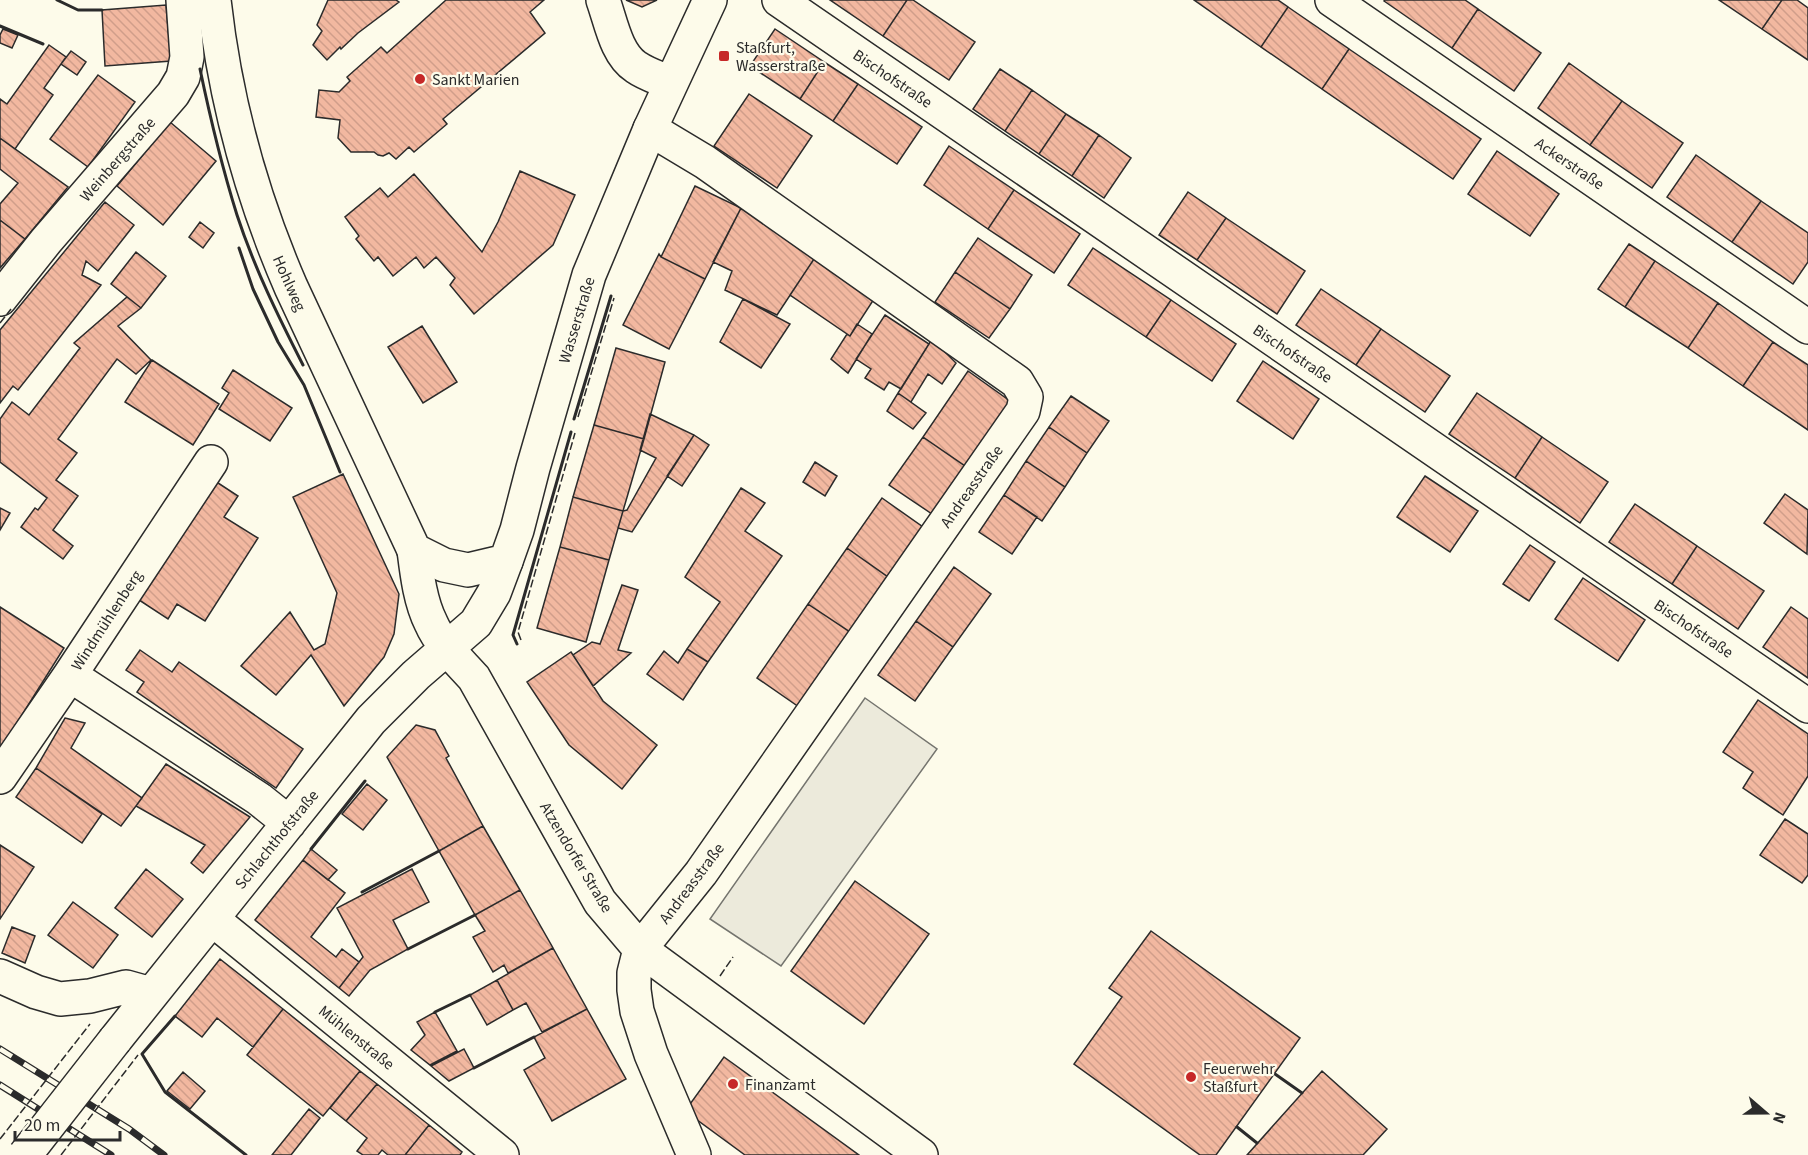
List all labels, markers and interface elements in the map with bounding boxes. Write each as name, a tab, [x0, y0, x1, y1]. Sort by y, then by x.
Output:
place label: Staßfurt, Wasserstraße	[736, 37, 825, 77]
street label: Bischofstraße	[848, 44, 937, 114]
marker: Staßfurt, Wasserstraße	[717, 49, 731, 63]
place label: Sankt Marien	[432, 69, 519, 91]
marker: Sankt Marien	[413, 72, 427, 86]
street label: Weinbergstraße	[75, 113, 161, 207]
street label: Ackerstraße	[1530, 133, 1608, 195]
street label: Hohlweg	[267, 252, 311, 315]
street label: Wasserstraße	[553, 274, 601, 366]
street label: Bischofstraße	[1248, 319, 1337, 389]
street label: Andreasstraße	[935, 441, 1009, 532]
street label: Windmühlenberg	[66, 566, 148, 675]
street label: Bischofstraße	[1649, 594, 1738, 664]
street label: Schlachthofstraße	[230, 785, 324, 894]
street label: Atzendorfer Straße	[534, 798, 618, 917]
street label: Andreasstraße	[654, 838, 730, 929]
street label: Mühlenstraße	[314, 1000, 399, 1075]
place label: Feuerwehr Staßfurt	[1203, 1058, 1275, 1098]
marker: Feuerwehr Staßfurt	[1184, 1070, 1198, 1084]
place label: Finanzamt	[745, 1074, 816, 1096]
marker: Finanzamt	[726, 1077, 740, 1091]
north arrow	[1736, 1083, 1796, 1143]
scale bar	[15, 1104, 120, 1142]
text: N	[1767, 1109, 1791, 1127]
text: 20 m	[24, 1113, 60, 1138]

